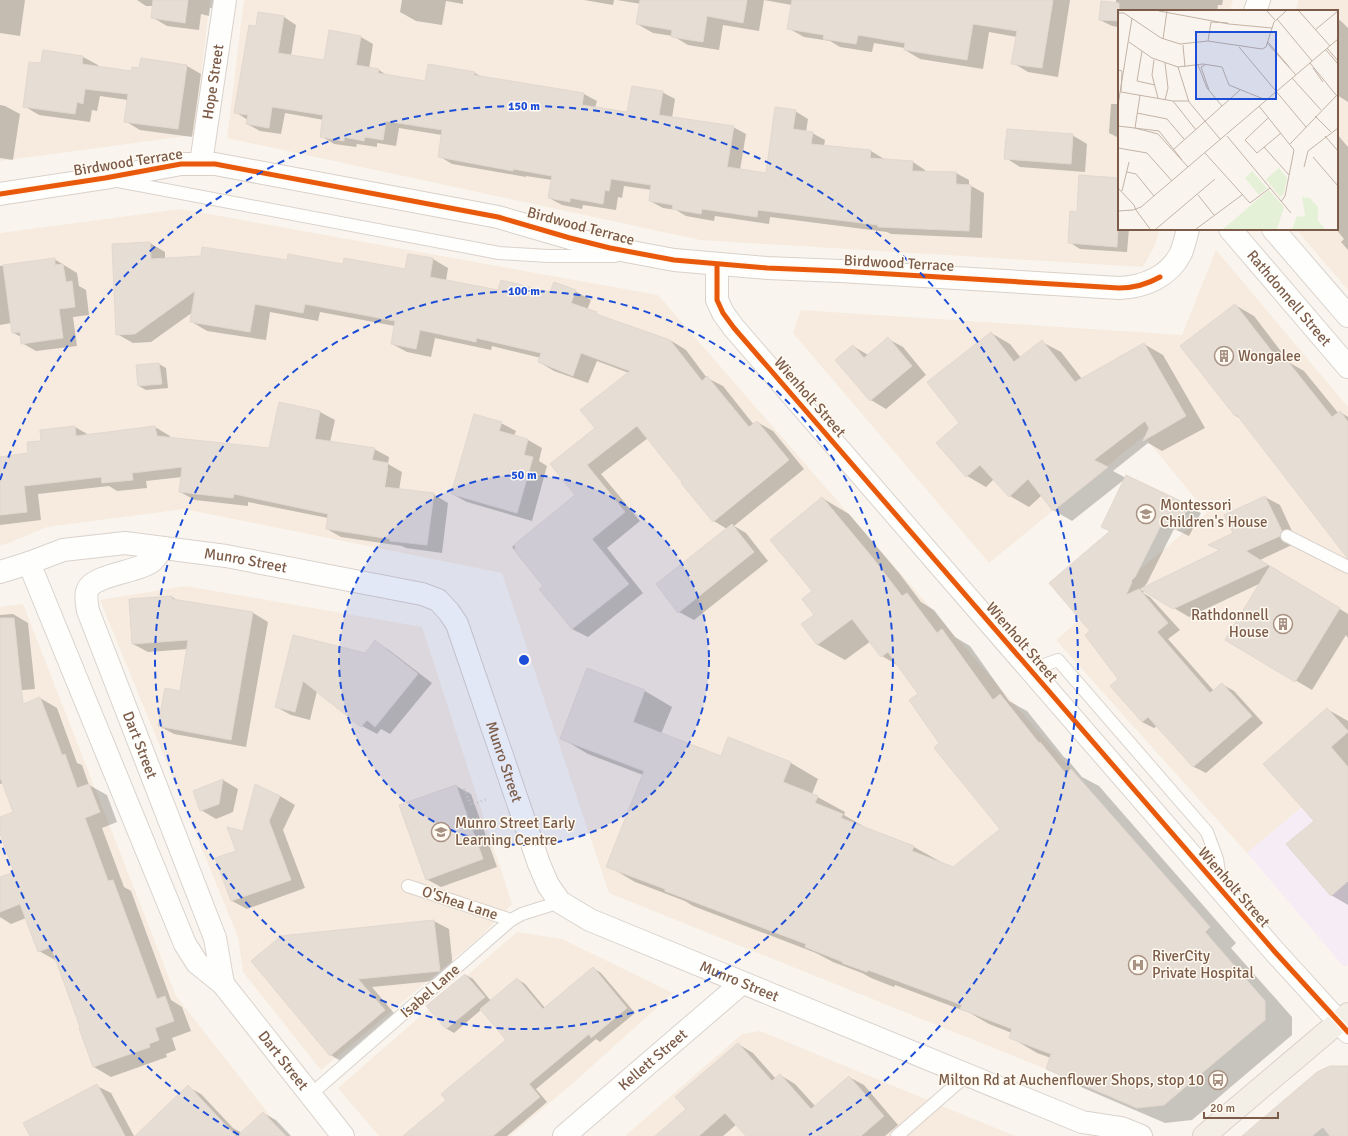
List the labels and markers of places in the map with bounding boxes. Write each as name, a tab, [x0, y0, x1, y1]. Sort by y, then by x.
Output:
building icon: Wongalee	[1213, 345, 1235, 367]
place label: Wongalee	[1238, 347, 1301, 365]
place label: Montessori Children's House	[1160, 496, 1268, 531]
school or university icon: Montessori Children's House	[1135, 503, 1157, 525]
place label: Rathdonnell House	[1191, 606, 1269, 641]
building icon: Rathdonnell House	[1272, 613, 1294, 635]
centre of rings	[517, 653, 531, 667]
place label: Munro Street Early Learning Centre	[455, 814, 575, 849]
school or university icon: Munro Street Early Learning Centre	[430, 821, 452, 843]
place label: RiverCity Private Hospital	[1152, 947, 1254, 982]
hospital icon: RiverCity Private Hospital	[1127, 954, 1149, 976]
bus stop icon: Milton Rd at Auchenflower Shops, stop 10	[1207, 1069, 1229, 1091]
place label: Milton Rd at Auchenflower Shops, stop 10	[938, 1071, 1204, 1089]

